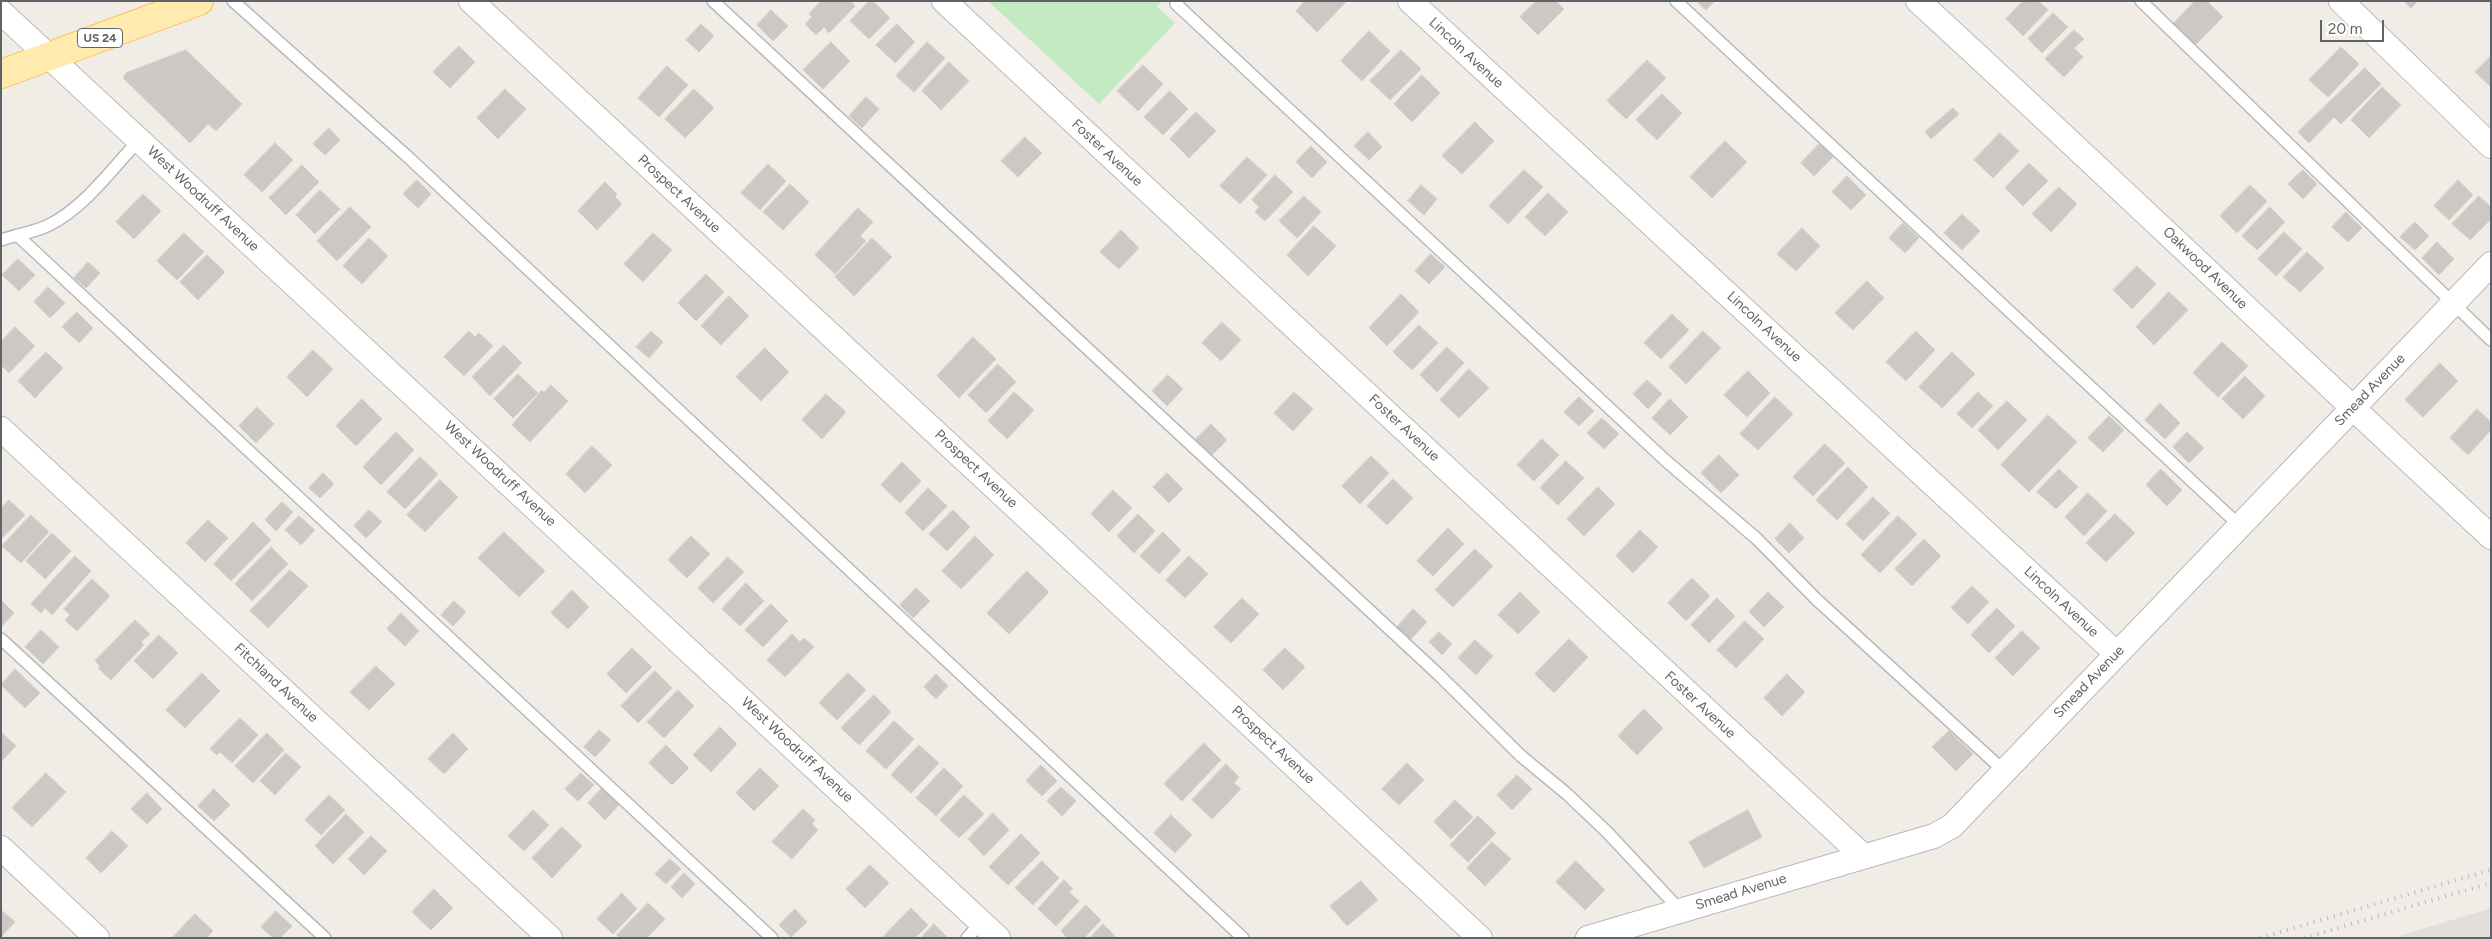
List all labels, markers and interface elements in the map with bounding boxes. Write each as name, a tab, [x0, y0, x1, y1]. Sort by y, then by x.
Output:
scale bar	[2322, 10, 2386, 42]
street label: Lincoln Avenue	[1425, 14, 1507, 92]
text: 20 m	[2328, 20, 2362, 38]
road number: US 24	[78, 28, 122, 48]
street label: Foster Avenue	[1068, 116, 1146, 190]
street label: West Woodruff Avenue	[144, 143, 262, 255]
street label: Prospect Avenue	[634, 151, 724, 237]
street label: Oakwood Avenue	[2159, 223, 2251, 313]
street label: Lincoln Avenue	[1723, 288, 1805, 366]
street label: Smead Avenue	[2331, 350, 2409, 430]
street label: Foster Avenue	[1365, 391, 1443, 465]
street label: West Woodruff Avenue	[441, 418, 559, 530]
street label: Prospect Avenue	[931, 426, 1021, 512]
street label: Lincoln Avenue	[2020, 563, 2102, 641]
street label: Fitchland Avenue	[231, 640, 321, 726]
street label: Smead Avenue	[2050, 642, 2128, 722]
street label: Foster Avenue	[1661, 668, 1739, 742]
street label: West Woodruff Avenue	[738, 694, 856, 806]
street label: Prospect Avenue	[1228, 702, 1318, 788]
street label: Smead Avenue	[1693, 870, 1789, 914]

